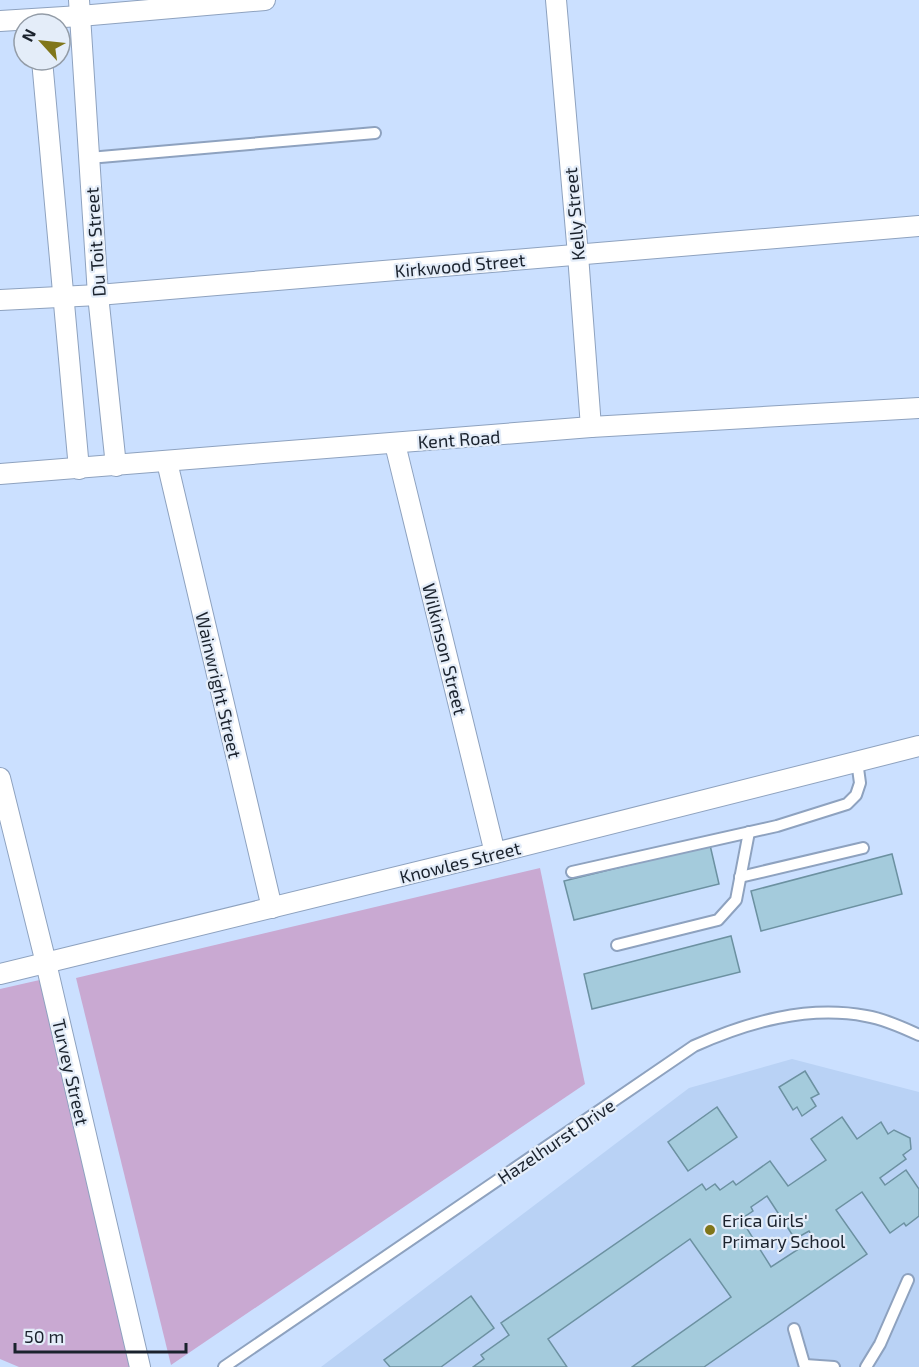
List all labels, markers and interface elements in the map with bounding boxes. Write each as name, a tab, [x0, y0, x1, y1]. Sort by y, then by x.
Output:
north arrow	[12, 12, 72, 72]
text: N	[17, 25, 39, 44]
street label: Kelly Street	[559, 166, 589, 262]
street label: Du Toit Street	[80, 186, 110, 298]
street label: Kirkwood Street	[394, 248, 526, 282]
street label: Kent Road	[417, 425, 501, 453]
street label: Wilkinson Street	[418, 581, 472, 717]
street label: Wainwright Street	[191, 610, 247, 760]
street label: Knowles Street	[397, 836, 523, 888]
street label: Turvey Street	[48, 1017, 94, 1127]
street label: Hazelhurst Drive	[493, 1094, 619, 1188]
place label: Erica Girls' Primary School	[722, 1209, 846, 1252]
marker: Erica Girls' Primary School	[703, 1223, 717, 1237]
scale bar	[15, 1316, 186, 1354]
text: 50 m	[24, 1325, 64, 1347]

